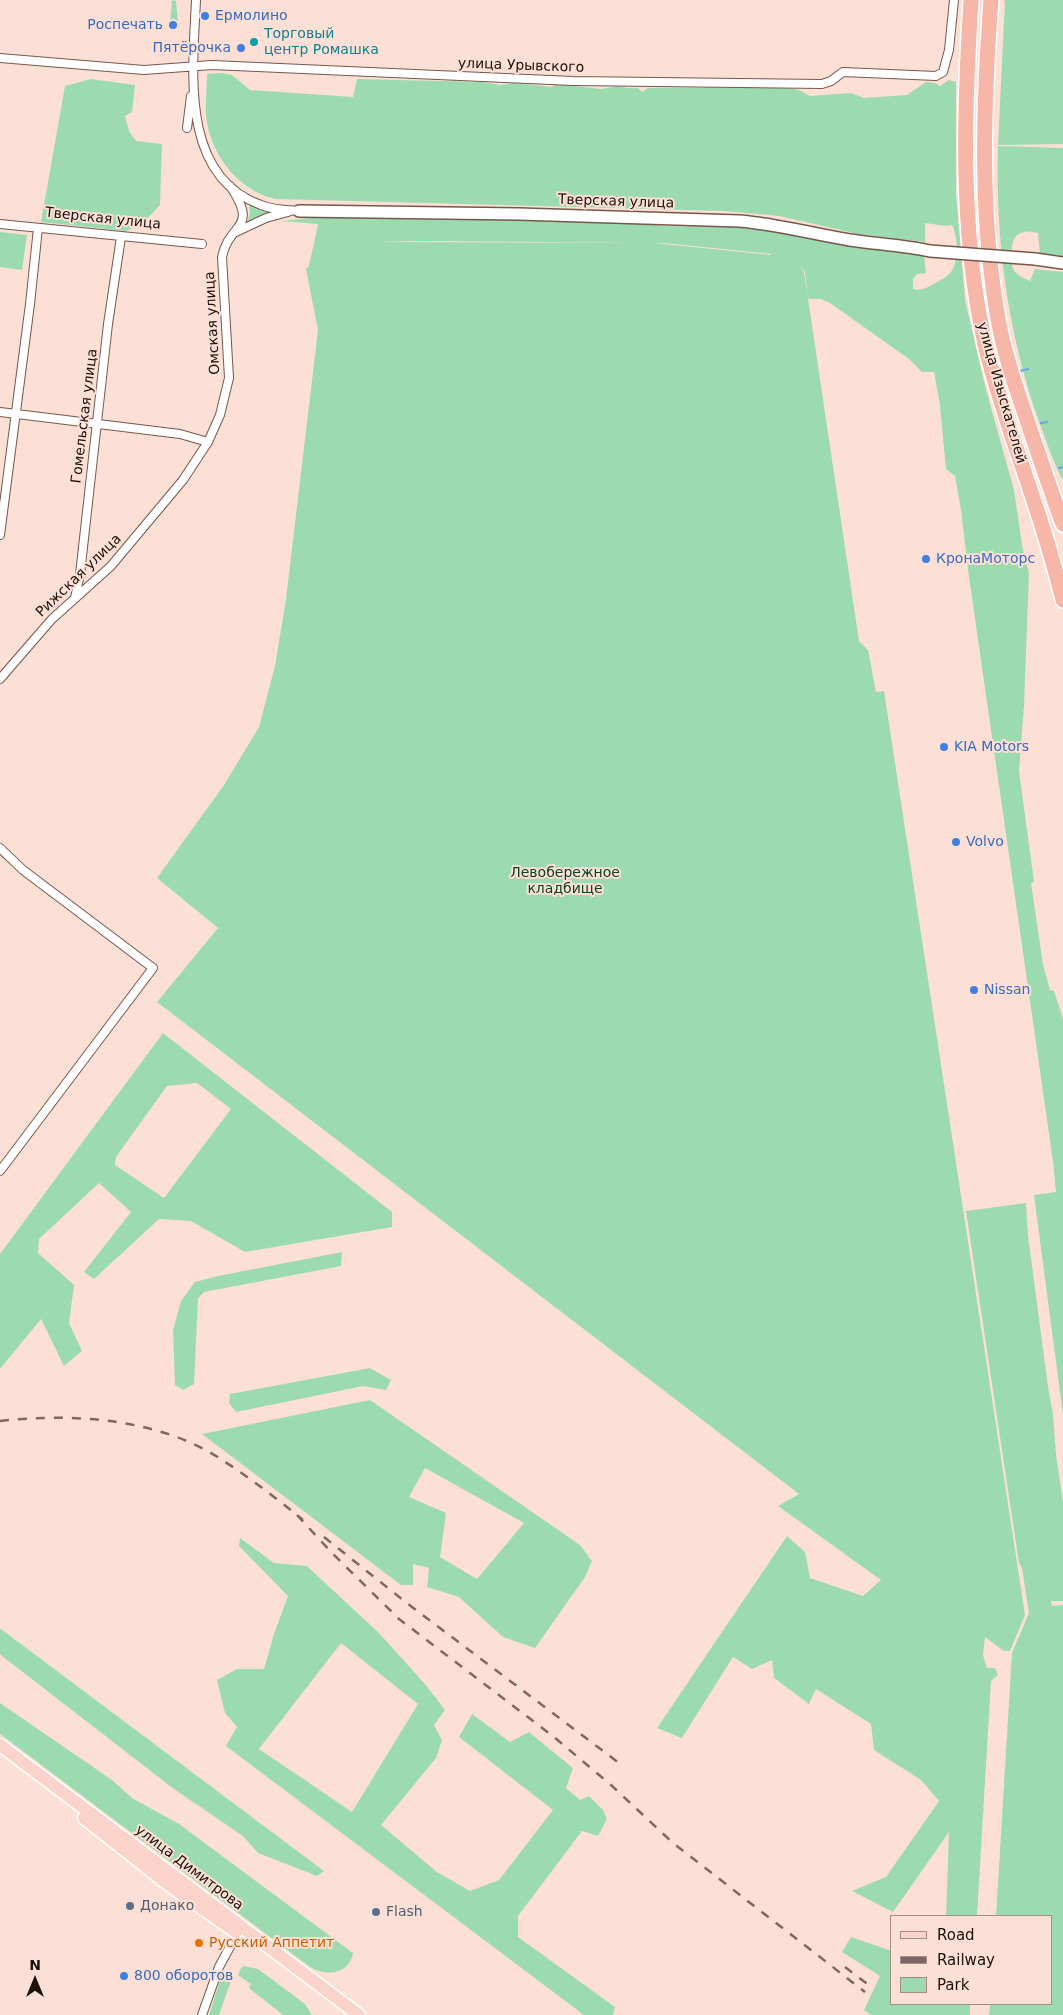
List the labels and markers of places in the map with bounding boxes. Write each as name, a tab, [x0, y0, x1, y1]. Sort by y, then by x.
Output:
place label: Ермолино	[215, 8, 288, 24]
marker: Ермолино	[199, 10, 211, 22]
place label: Роспечать	[87, 17, 163, 33]
marker: Роспечать	[167, 19, 179, 31]
place label: Торговый центр Ромашка	[264, 26, 379, 58]
marker: Торговый центр Ромашка	[248, 36, 260, 48]
place label: Пятёрочка	[153, 40, 231, 56]
marker: Пятёрочка	[235, 42, 247, 54]
place label: КронаМоторс	[936, 551, 1035, 567]
marker: КронаМоторс	[920, 553, 932, 565]
place label: KIA Motors	[954, 739, 1029, 755]
marker: KIA Motors	[938, 741, 950, 753]
place label: Volvo	[966, 834, 1004, 850]
marker: Volvo	[950, 836, 962, 848]
place label: Nissan	[984, 982, 1030, 998]
marker: Nissan	[968, 984, 980, 996]
place label: Донако	[140, 1898, 194, 1914]
marker: Донако	[124, 1900, 136, 1912]
place label: Flash	[386, 1904, 423, 1920]
marker: Flash	[370, 1906, 382, 1918]
place label: Русский Аппетит	[209, 1935, 334, 1951]
marker: Русский Аппетит	[193, 1937, 205, 1949]
place label: 800 оборотов	[134, 1968, 233, 1984]
marker: 800 оборотов	[118, 1970, 130, 1982]

